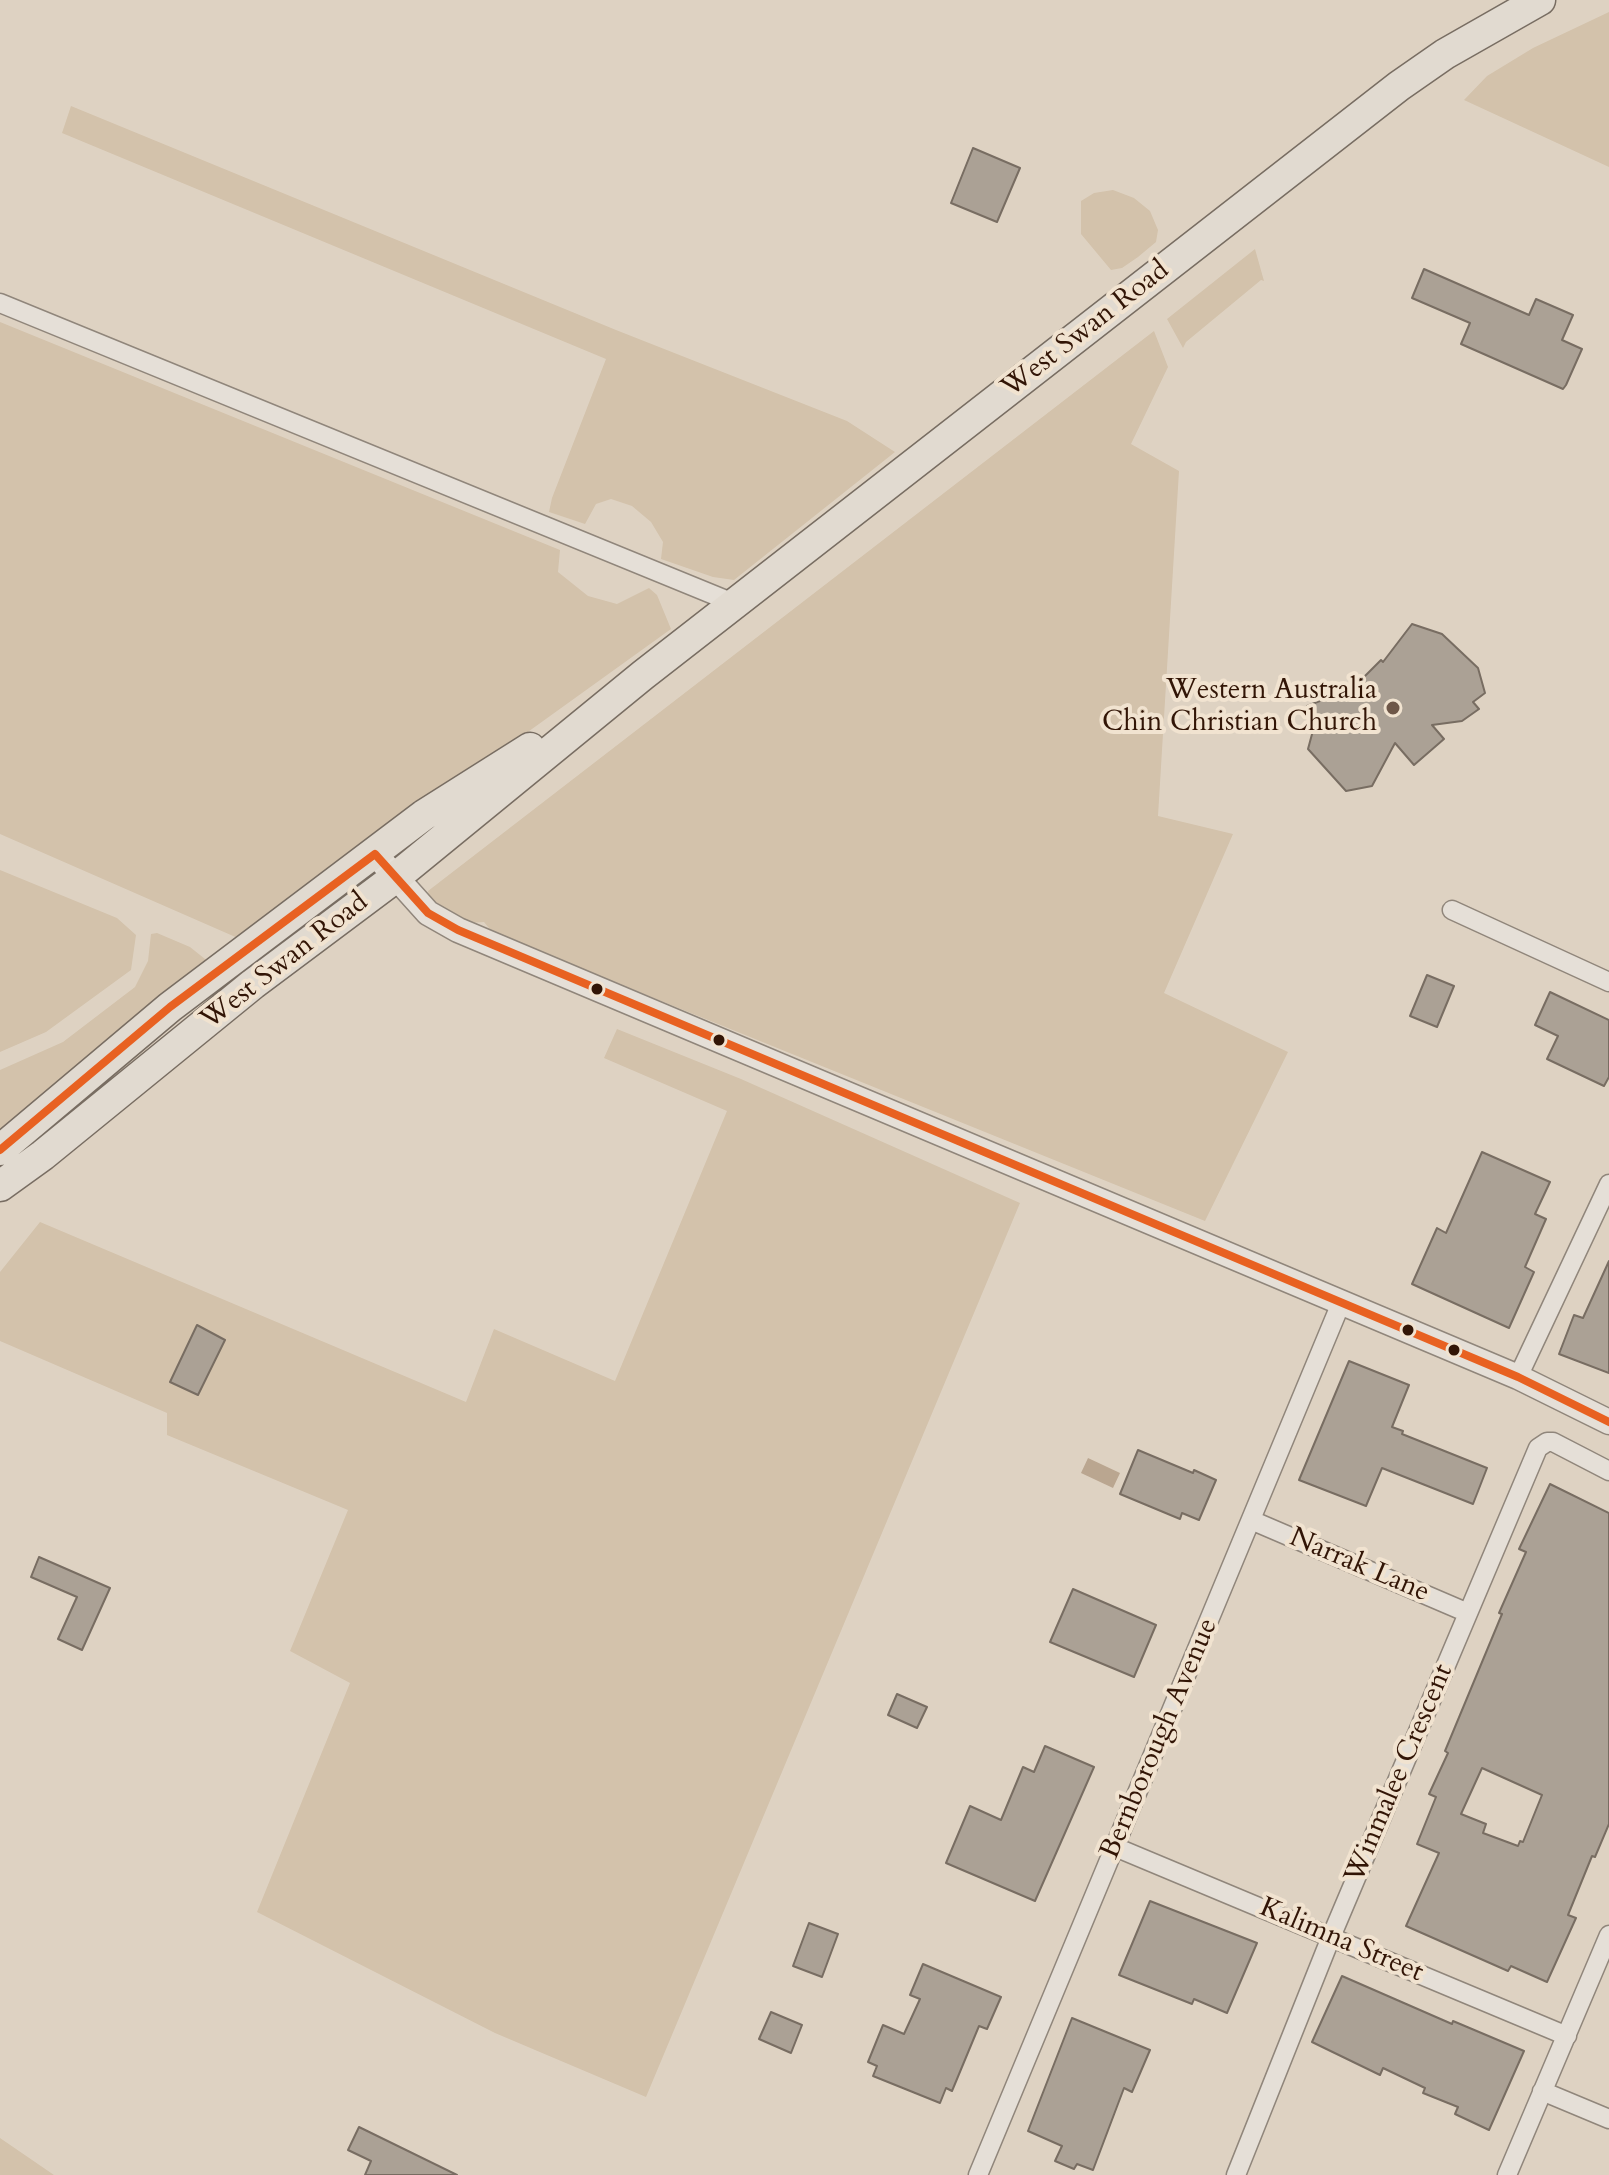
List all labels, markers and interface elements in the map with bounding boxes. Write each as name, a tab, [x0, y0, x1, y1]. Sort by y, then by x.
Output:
street label: West Swan Road	[996, 254, 1176, 406]
place label: Western Australia Chin Christian Church	[1102, 675, 1377, 741]
marker: Western Australia Chin Christian Church	[1384, 699, 1402, 717]
street label: West Swan Road	[195, 886, 375, 1038]
unlabelled marker	[589, 981, 605, 997]
unlabelled marker	[711, 1032, 727, 1048]
unlabelled marker	[1400, 1322, 1416, 1338]
unlabelled marker	[1446, 1342, 1462, 1358]
street label: Narrak Lane	[1284, 1521, 1434, 1611]
street label: Bernborough Avenue	[1094, 1614, 1226, 1864]
street label: Winmalee Crescent	[1339, 1660, 1461, 1888]
street label: Kalimna Street	[1254, 1891, 1428, 1991]

